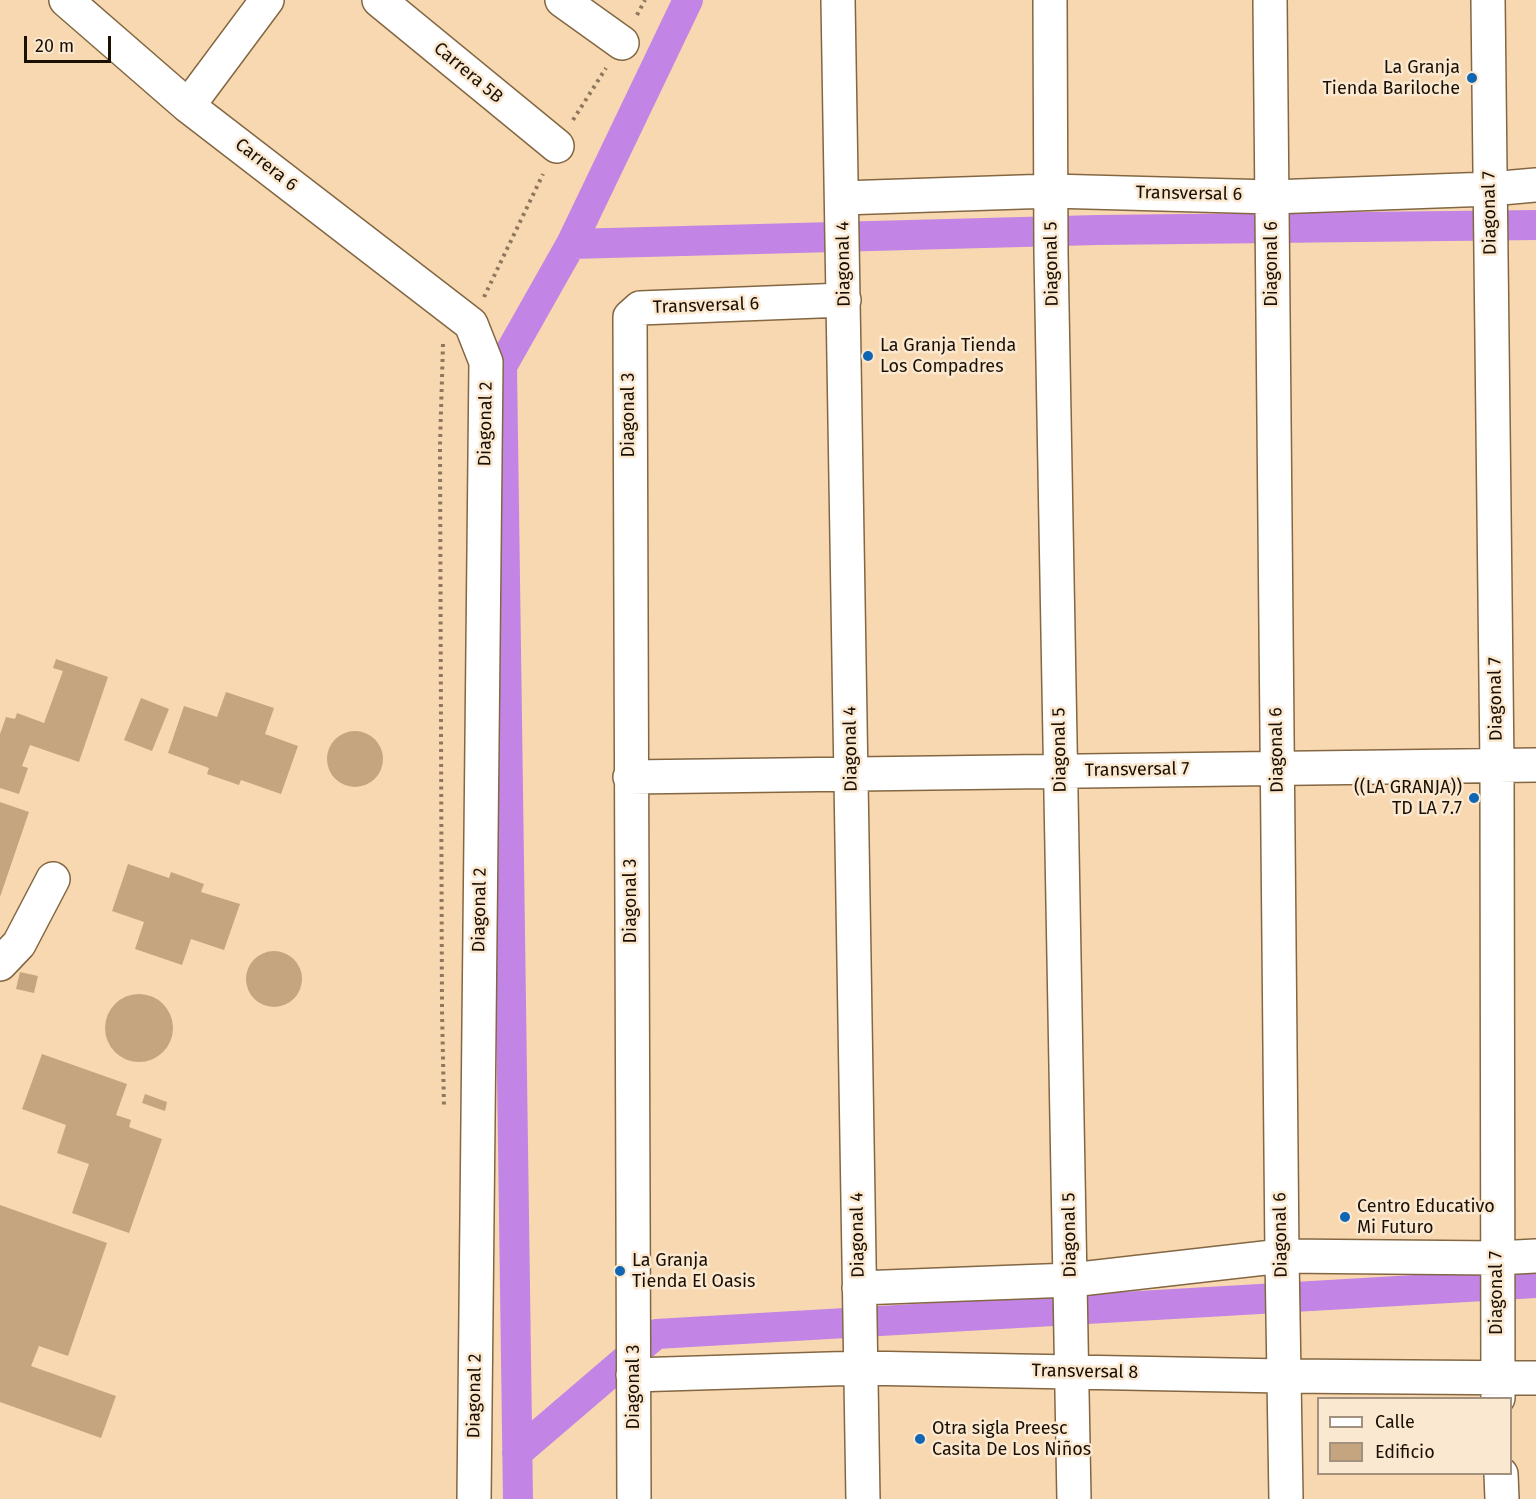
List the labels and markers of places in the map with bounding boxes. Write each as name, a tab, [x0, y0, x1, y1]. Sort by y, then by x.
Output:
place label: La Granja Tienda Bariloche	[1323, 57, 1460, 100]
marker: La Granja Tienda Bariloche	[1465, 71, 1479, 85]
place label: La Granja Tienda Los Compadres	[880, 335, 1016, 378]
marker: La Granja Tienda Los Compadres	[861, 349, 875, 363]
place label: ((LA GRANJA)) TD LA 7.7	[1354, 777, 1462, 820]
marker: ((LA GRANJA)) TD LA 7.7	[1467, 791, 1481, 805]
place label: Centro Educativo Mi Futuro	[1357, 1196, 1495, 1238]
marker: Centro Educativo Mi Futuro	[1338, 1210, 1352, 1224]
place label: La Granja Tienda El Oasis	[632, 1250, 755, 1292]
marker: La Granja Tienda El Oasis	[613, 1264, 627, 1278]
place label: Otra sigla Preesc Casita De Los Niños	[932, 1418, 1091, 1460]
marker: Otra sigla Preesc Casita De Los Niños	[913, 1432, 927, 1446]

